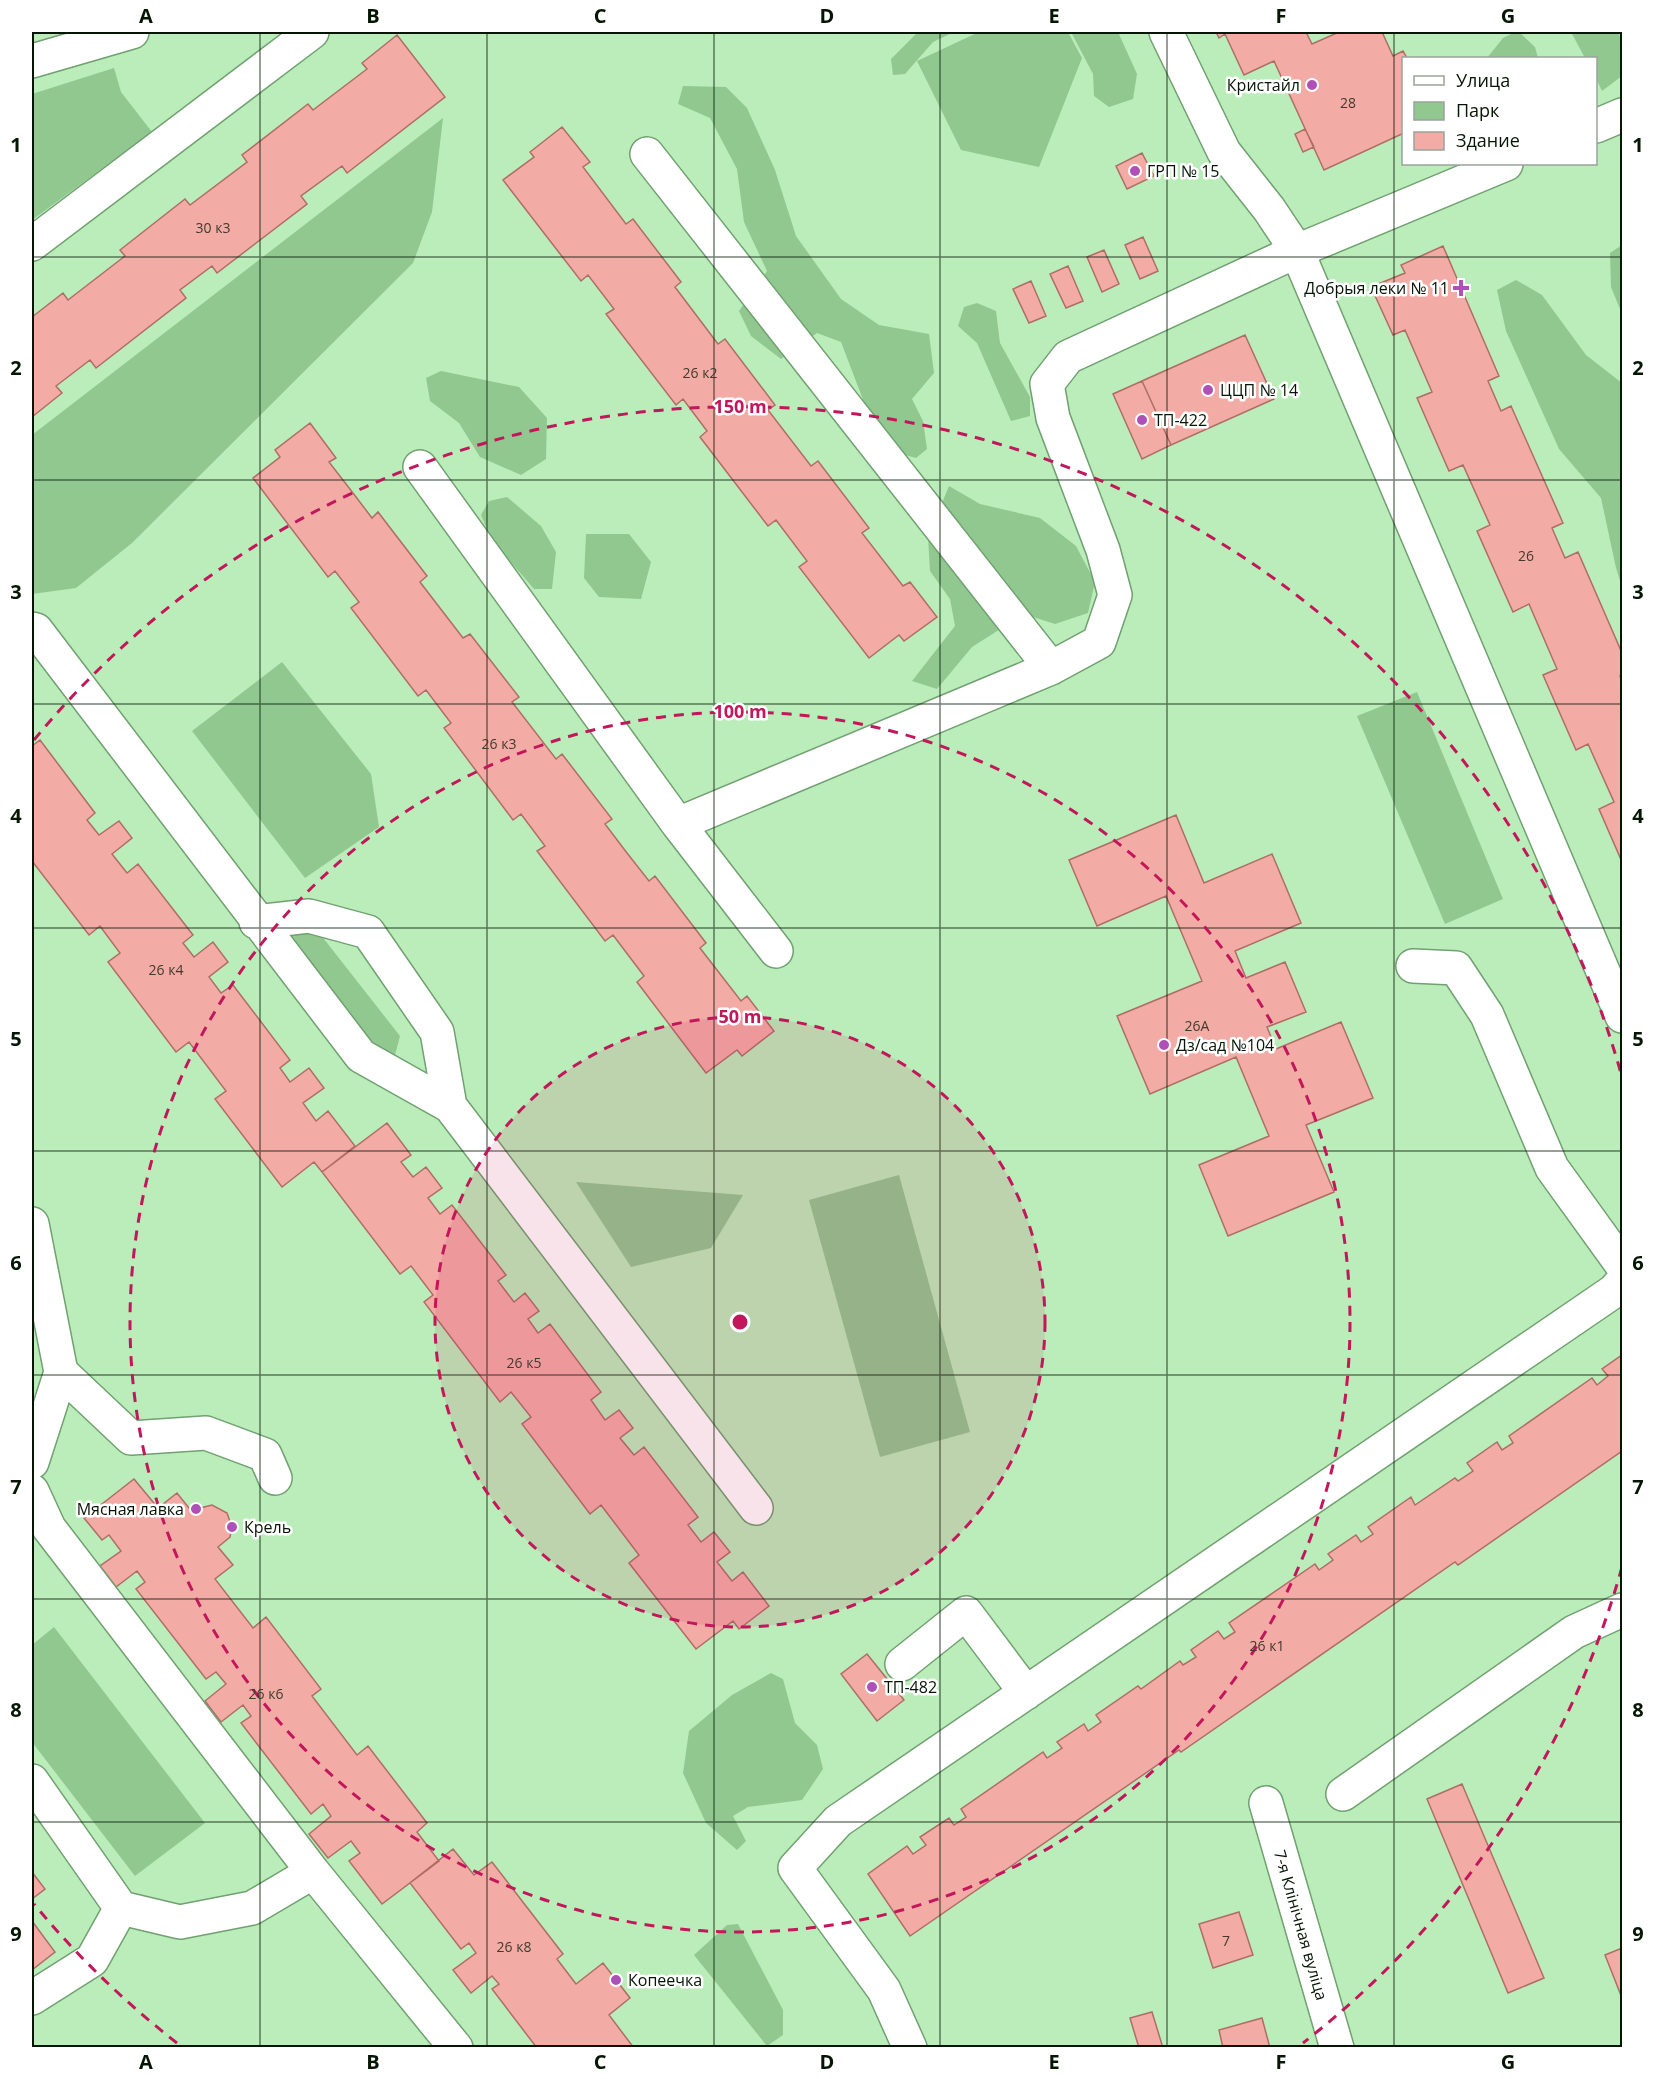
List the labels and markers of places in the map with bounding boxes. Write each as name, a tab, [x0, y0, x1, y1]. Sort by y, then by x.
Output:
place label: Кристайл	[1227, 74, 1300, 96]
marker: Кристайл	[1305, 78, 1319, 92]
place label: ГРП № 15	[1147, 160, 1220, 182]
marker: ГРП № 15	[1128, 164, 1142, 178]
place label: Добрыя леки № 11	[1304, 277, 1449, 299]
marker: Добрыя леки № 11	[1454, 281, 1468, 295]
place label: ЦЦП № 14	[1220, 379, 1298, 401]
marker: ЦЦП № 14	[1201, 383, 1215, 397]
place label: ТП-422	[1154, 409, 1207, 431]
marker: ТП-422	[1135, 413, 1149, 427]
place label: Дз/сад №104	[1176, 1034, 1274, 1056]
marker: Дз/сад №104	[1157, 1038, 1171, 1052]
centre of rings	[730, 1312, 750, 1332]
place label: Мясная лавка	[77, 1498, 184, 1520]
marker: Мясная лавка	[189, 1502, 203, 1516]
place label: Крель	[244, 1516, 291, 1538]
marker: Крель	[225, 1520, 239, 1534]
place label: ТП-482	[884, 1676, 937, 1698]
marker: ТП-482	[865, 1680, 879, 1694]
place label: Копеечка	[628, 1969, 702, 1991]
marker: Копеечка	[609, 1973, 623, 1987]

